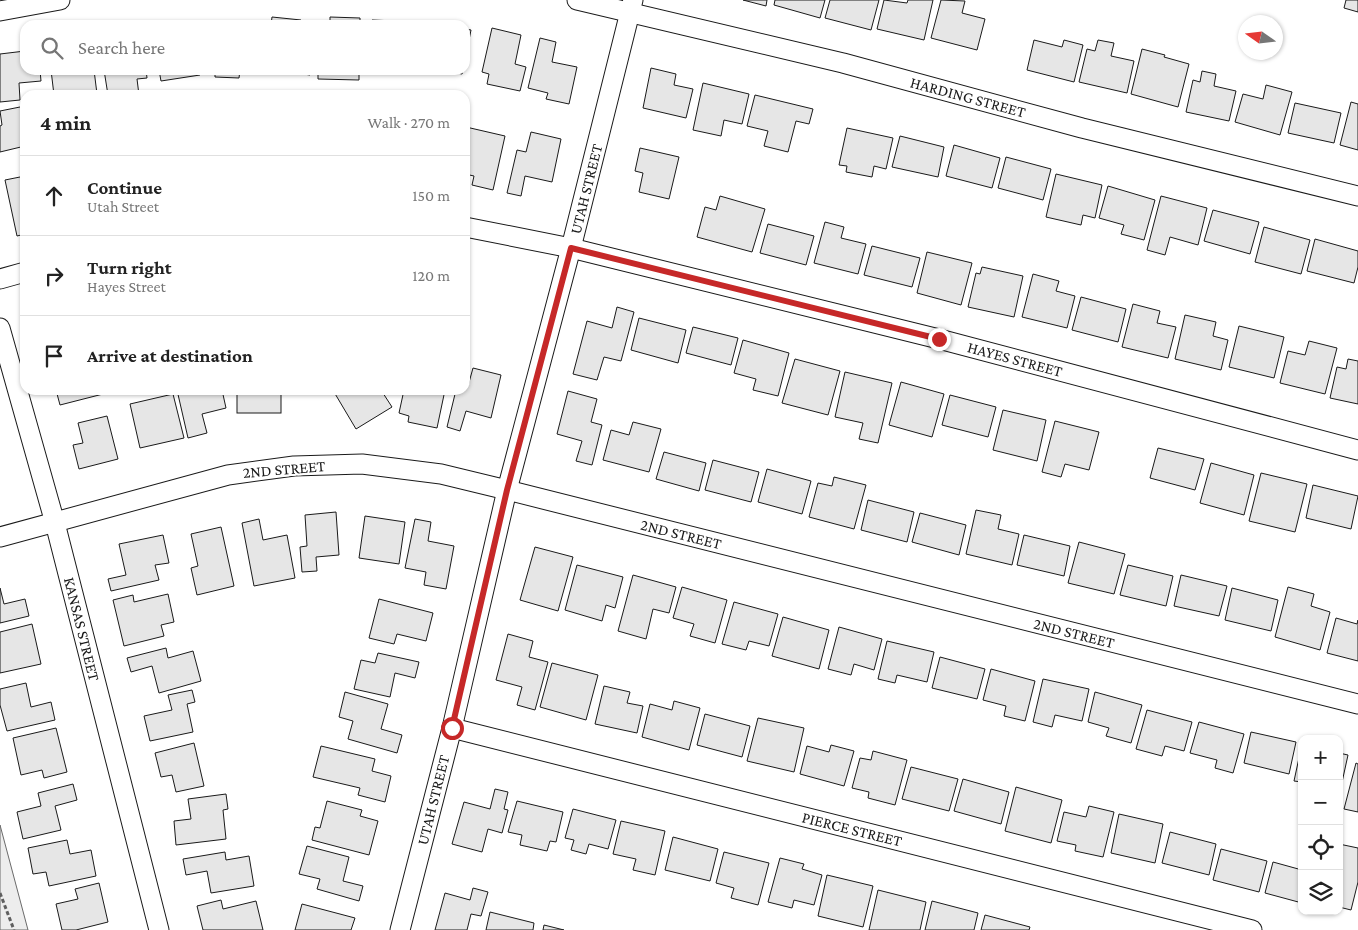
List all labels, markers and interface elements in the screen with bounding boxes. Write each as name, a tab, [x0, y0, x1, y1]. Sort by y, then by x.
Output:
north arrow	[1238, 15, 1283, 60]
search box	[20, 20, 470, 75]
icon: search	[38, 34, 66, 62]
text: Search here	[78, 37, 165, 58]
street label: HARDING STREET	[908, 73, 1028, 121]
text: 4 min	[40, 111, 91, 135]
text: Walk · 270 m	[368, 114, 450, 131]
street label: UTAH STREET	[567, 142, 605, 236]
text: Continue	[87, 177, 162, 198]
icon: ahead	[40, 182, 68, 210]
text: 150 m	[412, 187, 450, 204]
text: Utah Street	[87, 198, 159, 215]
text: Turn right	[87, 257, 172, 278]
icon: right	[40, 262, 68, 290]
text: 120 m	[412, 267, 450, 284]
text: Hayes Street	[87, 278, 166, 295]
route end	[928, 328, 951, 351]
street label: HAYES STREET	[966, 338, 1065, 380]
icon: arrive	[40, 342, 68, 370]
text: Arrive at destination	[87, 345, 253, 366]
street label: 2ND STREET	[242, 457, 326, 481]
street label: 2ND STREET	[639, 516, 724, 552]
street label: KANSAS STREET	[61, 575, 103, 683]
street label: 2ND STREET	[1032, 615, 1117, 651]
route start	[441, 717, 464, 740]
map controls	[1298, 735, 1343, 915]
button: +	[1298, 735, 1343, 780]
street label: UTAH STREET	[414, 753, 452, 847]
button: −	[1298, 780, 1343, 825]
street label: PIERCE STREET	[800, 808, 904, 850]
button: locate	[1298, 825, 1343, 870]
button: layers	[1298, 870, 1343, 915]

